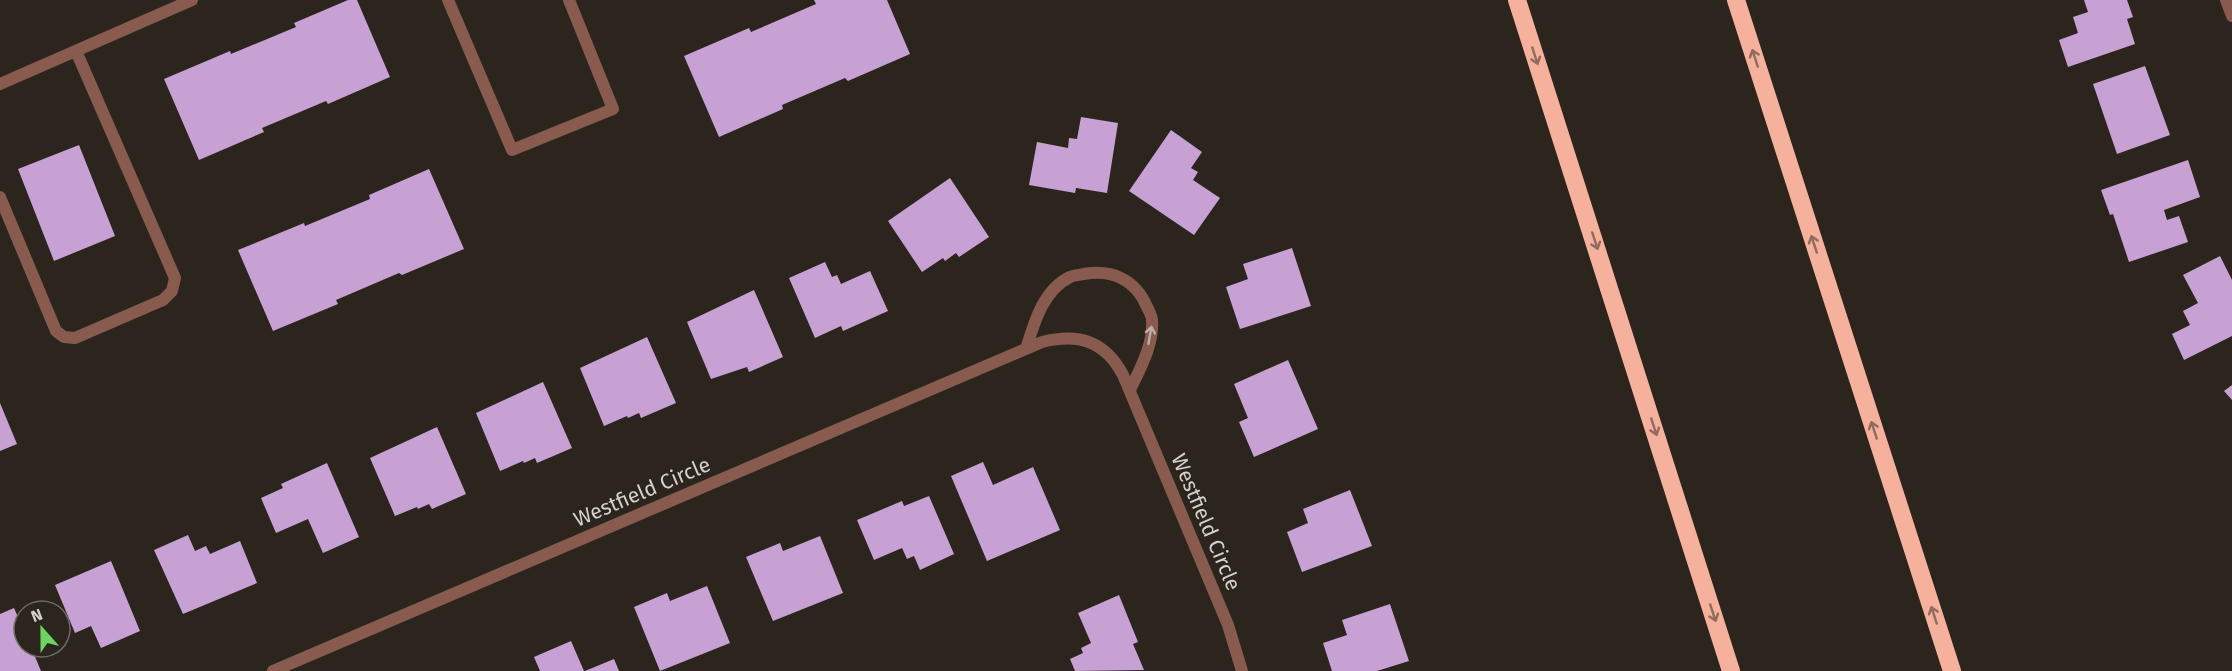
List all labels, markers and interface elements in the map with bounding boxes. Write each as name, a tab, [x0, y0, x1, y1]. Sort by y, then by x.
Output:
one-way arrow	[1530, 46, 1541, 65]
one-way arrow	[1749, 49, 1760, 68]
one-way arrow	[1590, 231, 1601, 250]
one-way arrow	[1808, 235, 1819, 254]
one-way arrow	[1145, 326, 1156, 345]
one-way arrow	[1649, 417, 1660, 436]
one-way arrow	[1868, 421, 1879, 440]
street label: Westfield Circle	[1165, 450, 1247, 594]
street label: Westfield Circle	[570, 451, 714, 533]
north arrow	[12, 599, 72, 659]
one-way arrow	[1708, 603, 1719, 622]
text: N	[28, 605, 45, 626]
one-way arrow	[1928, 606, 1939, 625]

